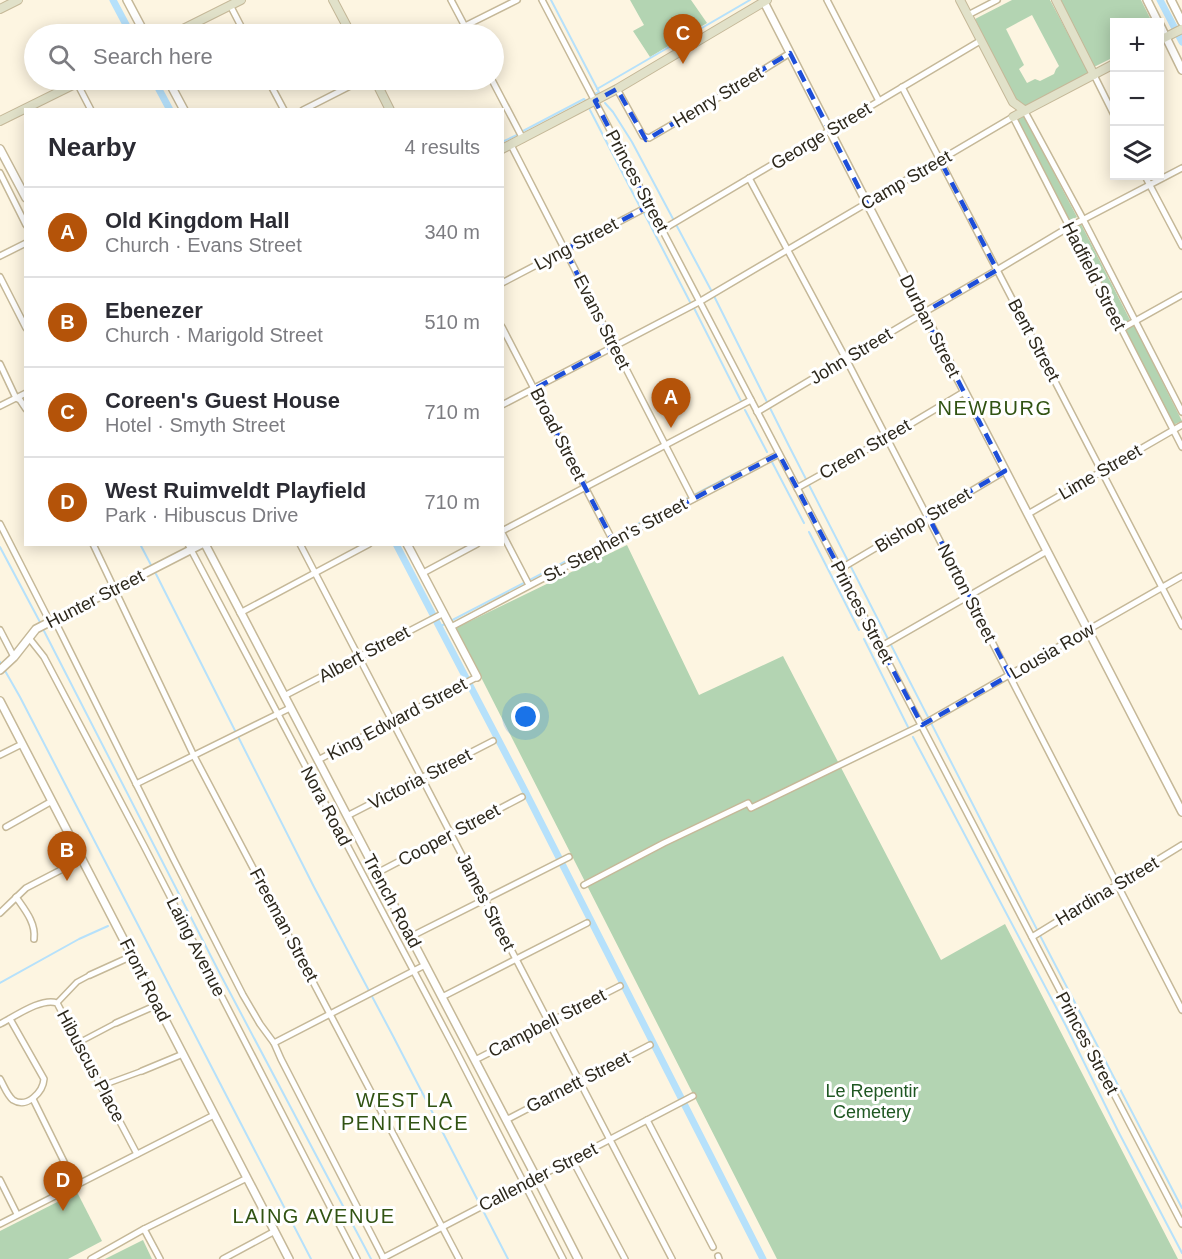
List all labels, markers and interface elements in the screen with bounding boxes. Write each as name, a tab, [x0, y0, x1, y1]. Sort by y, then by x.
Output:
pin: C	[664, 14, 702, 64]
map controls	[1110, 18, 1164, 180]
button: +	[1110, 18, 1164, 72]
search box	[24, 24, 504, 90]
icon: search	[45, 41, 78, 74]
text: Search here	[93, 44, 213, 69]
street label: Henry Street	[670, 62, 766, 132]
button: −	[1110, 72, 1164, 126]
street label: George Street	[767, 98, 875, 174]
street label: Princes Street	[602, 126, 672, 236]
button: layers	[1110, 126, 1164, 180]
text: Nearby	[48, 132, 136, 162]
text: 4 results	[404, 136, 480, 158]
street label: Camp Street	[857, 146, 955, 214]
text: Old Kingdom Hall	[105, 208, 290, 233]
street label: Lyng Street	[531, 214, 621, 274]
street label: Hadfield Street	[1058, 218, 1130, 334]
text: A	[60, 221, 75, 243]
text: 340 m	[424, 221, 480, 243]
text: Church · Evans Street	[105, 234, 302, 256]
street label: Evans Street	[570, 272, 634, 372]
street label: Durban Street	[896, 272, 964, 380]
street label: Bent Street	[1004, 296, 1064, 384]
text: Ebenezer	[105, 298, 203, 323]
text: B	[60, 311, 75, 333]
text: 510 m	[424, 311, 480, 333]
text: Church · Marigold Street	[105, 324, 323, 346]
street label: John Street	[806, 324, 896, 388]
pin: A	[652, 378, 690, 428]
street label: Broad Street	[526, 384, 590, 484]
text: Coreen's Guest House	[105, 388, 340, 413]
district label: NEWBURG	[938, 397, 1052, 419]
text: C	[60, 401, 75, 423]
text: 710 m	[424, 401, 480, 423]
text: Hotel · Smyth Street	[105, 414, 285, 436]
street label: Creen Street	[816, 415, 914, 483]
street label: Lime Street	[1055, 440, 1145, 504]
text: West Ruimveldt Playfield	[105, 478, 366, 503]
street label: Bishop Street	[872, 484, 974, 556]
text: D	[60, 491, 75, 513]
text: 710 m	[424, 491, 480, 513]
street label: St. Stephen's Street	[540, 494, 690, 586]
text: Park · Hibuscus Drive	[105, 504, 298, 526]
street label: Norton Street	[934, 541, 1000, 645]
street label: Princes Street	[827, 557, 897, 667]
street label: Hunter Street	[43, 566, 147, 632]
street label: Lousia Row	[1006, 618, 1099, 683]
street label: Albert Street	[315, 622, 413, 686]
street label: King Edward Street	[324, 674, 470, 764]
your location	[511, 702, 540, 731]
street label: Victoria Street	[365, 744, 475, 814]
street label: Nora Road	[297, 763, 355, 849]
street label: Cooper Street	[395, 800, 503, 870]
pin: B	[48, 832, 86, 881]
street label: James Street	[453, 850, 519, 954]
street label: Trench Road	[359, 851, 425, 951]
street label: Hardina Street	[1052, 853, 1162, 929]
street label: Freeman Street	[246, 865, 322, 985]
street label: Laing Avenue	[162, 894, 230, 1000]
street label: Front Road	[116, 935, 174, 1025]
street label: Campbell Street	[485, 985, 609, 1061]
street label: Princes Street	[1052, 988, 1122, 1098]
street label: Hibuscus Place	[53, 1007, 129, 1125]
street label: Garnett Street	[523, 1047, 633, 1117]
park label: Le Repentir Cemetery	[825, 1081, 919, 1122]
district label: WEST LA PENITENCE	[341, 1089, 469, 1134]
street label: Callender Street	[476, 1139, 600, 1215]
pin: D	[44, 1162, 82, 1211]
district label: LAING AVENUE	[232, 1205, 396, 1227]

